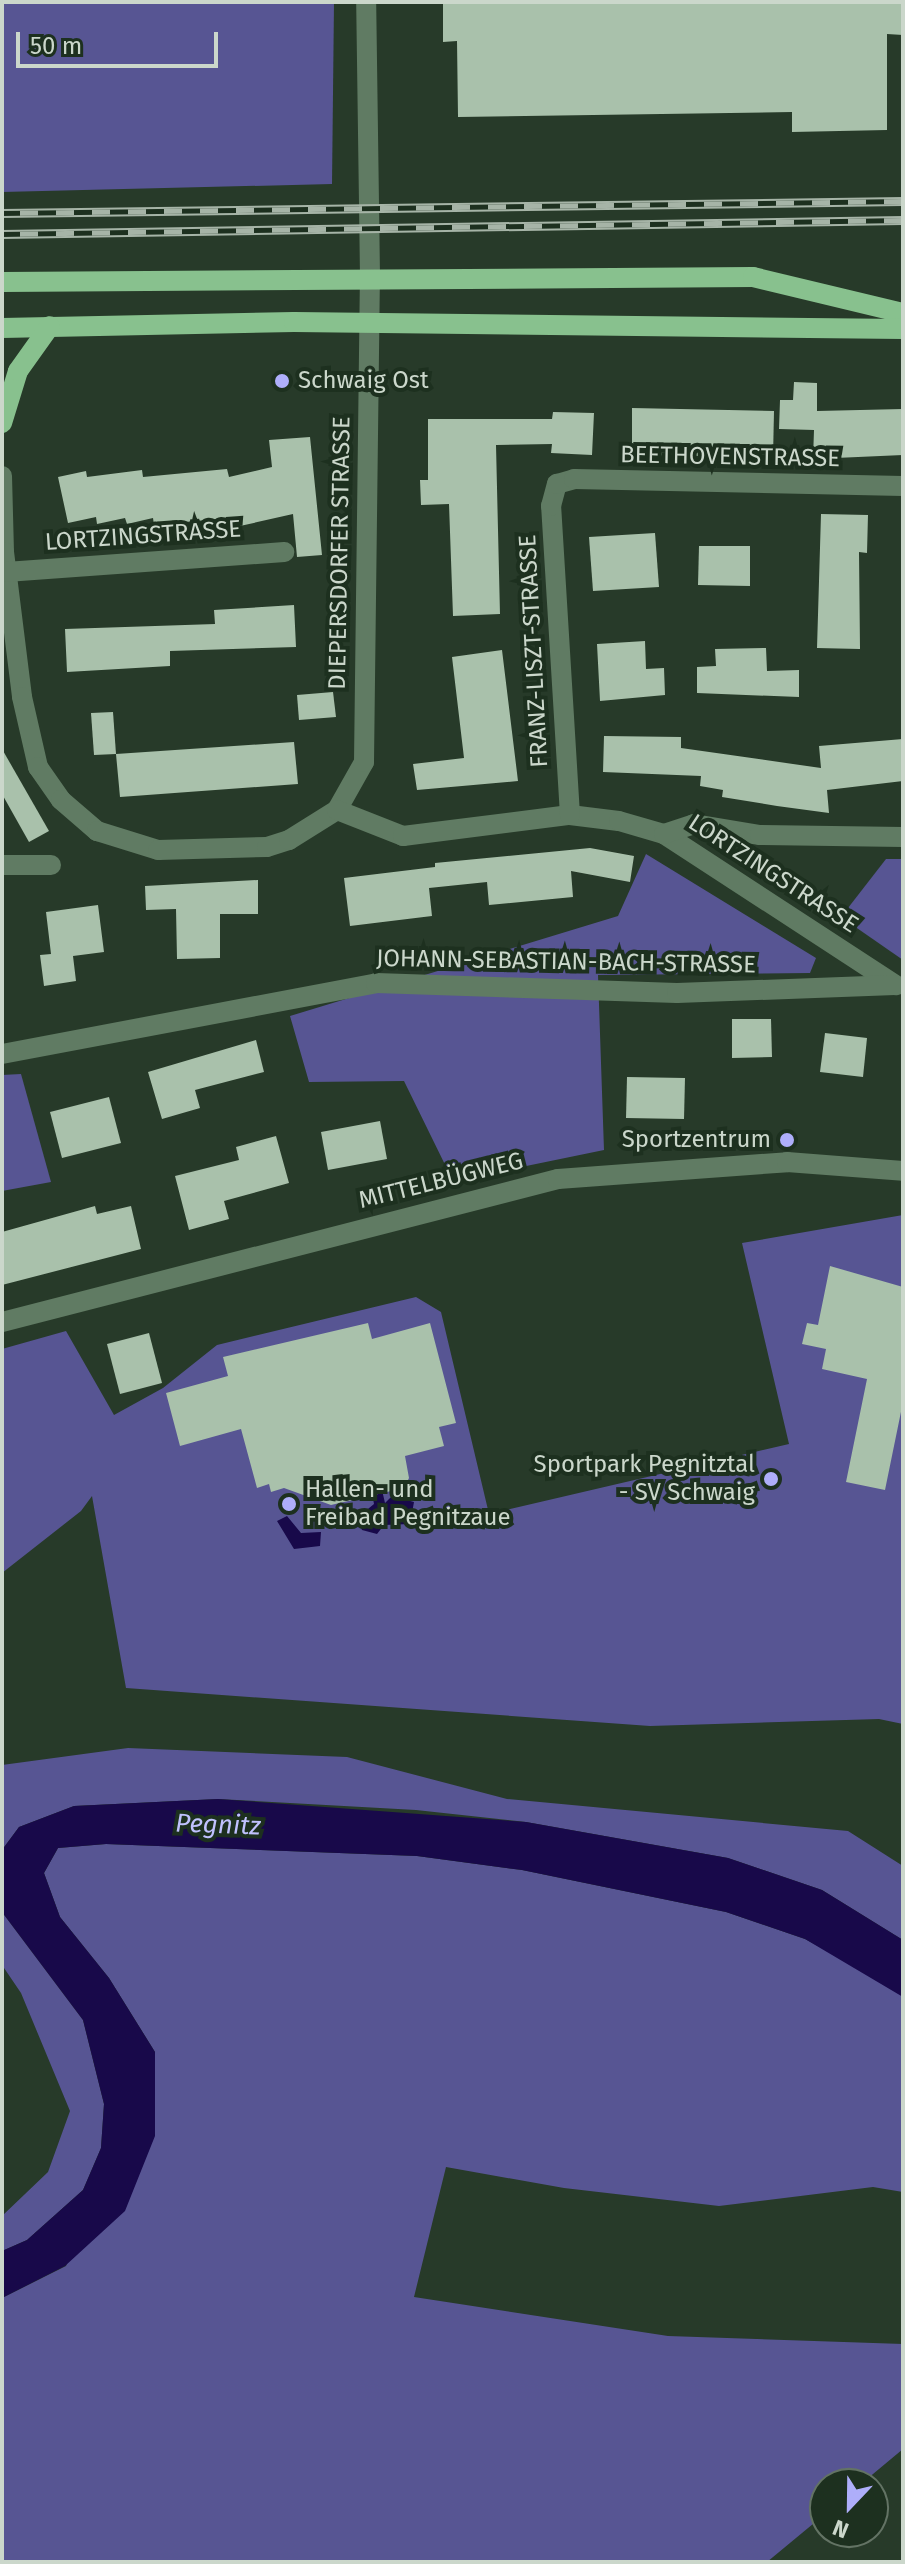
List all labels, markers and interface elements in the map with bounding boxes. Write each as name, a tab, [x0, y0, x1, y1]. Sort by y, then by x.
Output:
scale bar	[20, 16, 222, 66]
text: 50 m	[30, 32, 82, 60]
place label: Schwaig Ost	[298, 367, 429, 395]
marker: Schwaig Ost	[273, 372, 291, 390]
street label: DIEPERSDORFER STRASSE	[323, 416, 357, 690]
street label: BEETHOVENSTRASSE	[620, 441, 840, 473]
street label: LORTZINGSTRASSE	[44, 515, 242, 557]
street label: FRANZ-LISZT-STRASSE	[514, 534, 554, 768]
street label: LORTZINGSTRASSE	[683, 808, 863, 940]
street label: JOHANN-SEBASTIAN-BACH-STRASSE	[376, 944, 756, 980]
place label: Sportzentrum	[622, 1126, 771, 1154]
marker: Sportzentrum	[778, 1131, 796, 1149]
street label: MITTELBÜGWEG	[356, 1147, 526, 1215]
place label: Sportpark Pegnitztal - SV Schwaig	[534, 1451, 755, 1507]
marker: Sportpark Pegnitztal - SV Schwaig	[762, 1470, 780, 1488]
place label: Hallen- und Freibad Pegnitzaue	[305, 1476, 511, 1532]
marker: Hallen- und Freibad Pegnitzaue	[280, 1495, 298, 1513]
water label: Pegnitz	[175, 1808, 261, 1842]
north arrow	[809, 2468, 889, 2548]
text: N	[829, 2514, 852, 2544]

